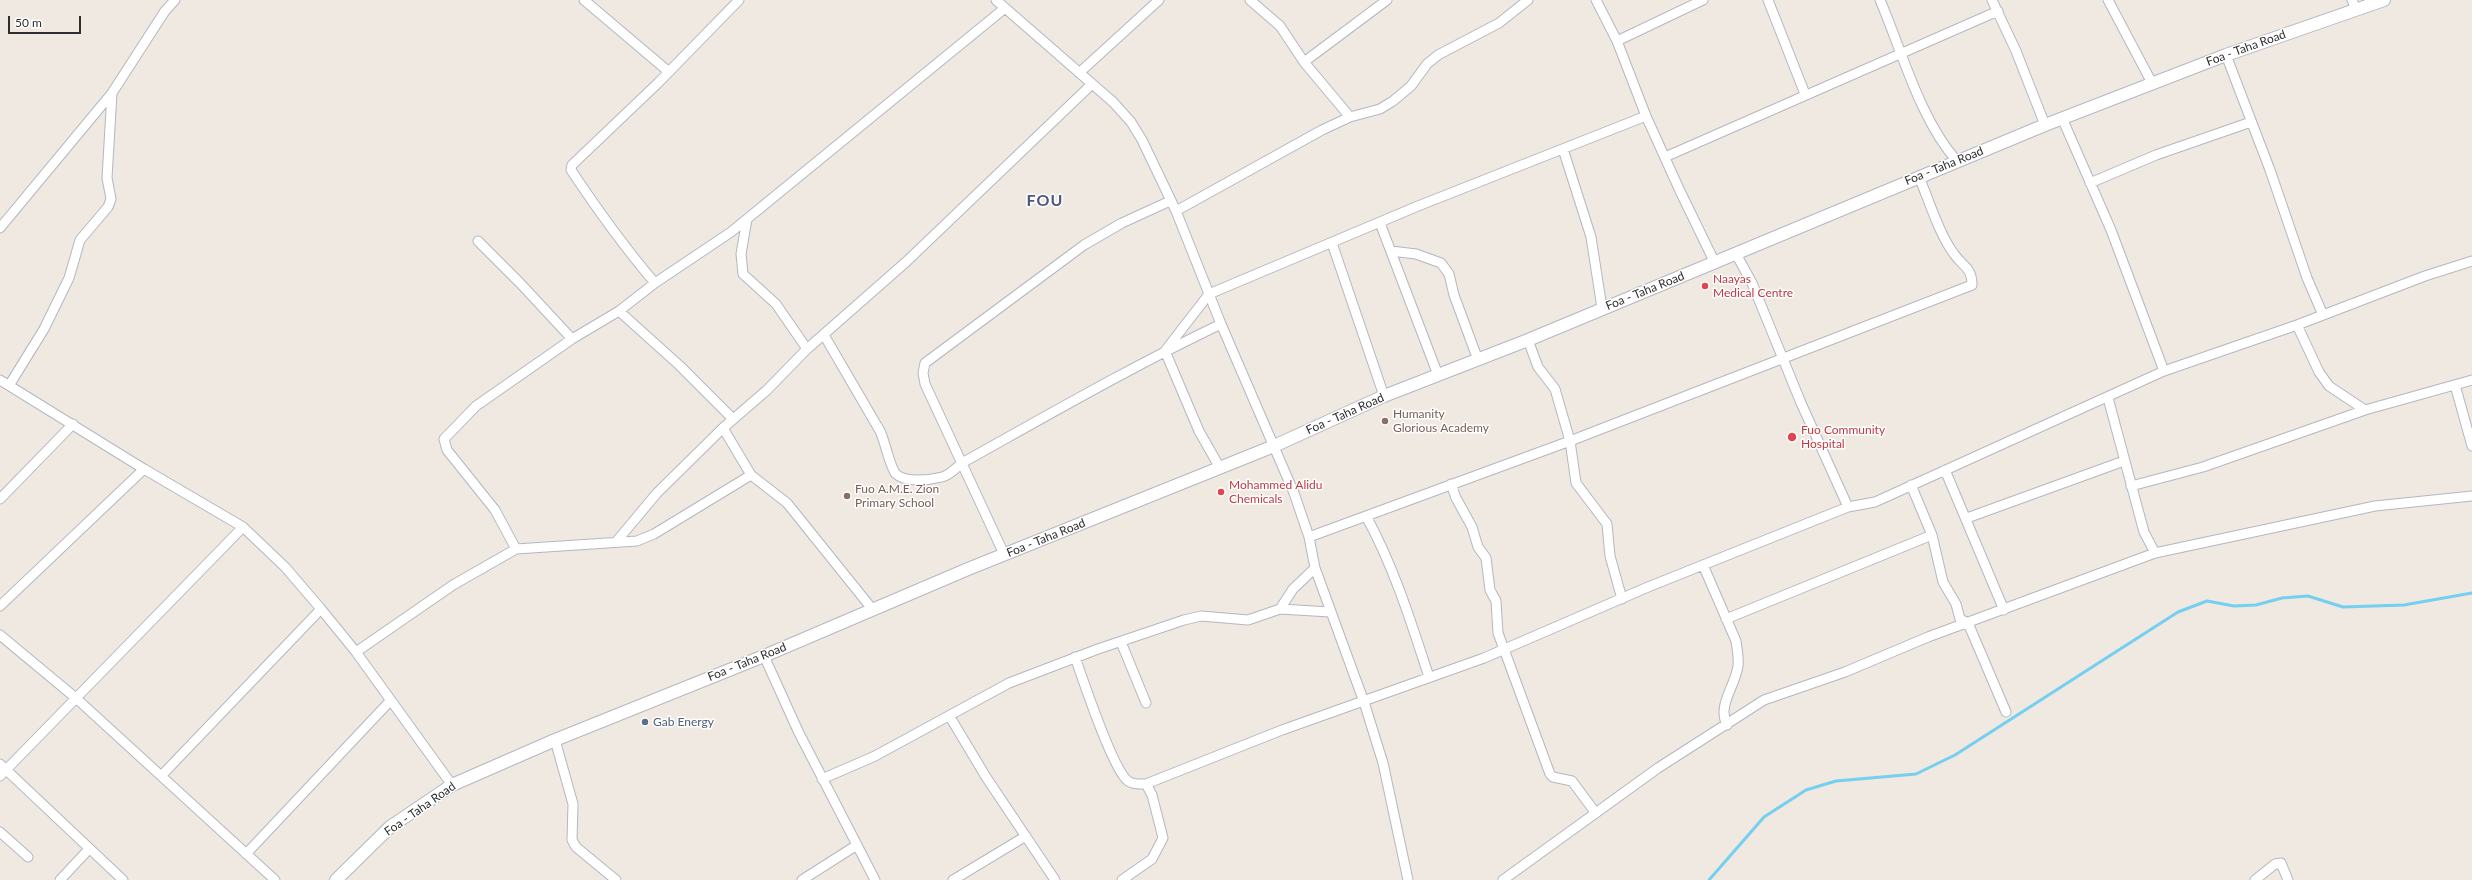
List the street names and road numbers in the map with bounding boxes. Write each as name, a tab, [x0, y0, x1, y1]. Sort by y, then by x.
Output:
street label: Foa - Taha Road	[2204, 27, 2288, 69]
street label: Foa - Taha Road	[1903, 144, 1985, 188]
street label: Foa - Taha Road	[1604, 269, 1686, 313]
street label: Foa - Taha Road	[1304, 390, 1386, 438]
street label: Foa - Taha Road	[1005, 516, 1087, 560]
street label: Foa - Taha Road	[706, 640, 788, 684]
street label: Foa - Taha Road	[382, 779, 458, 839]

